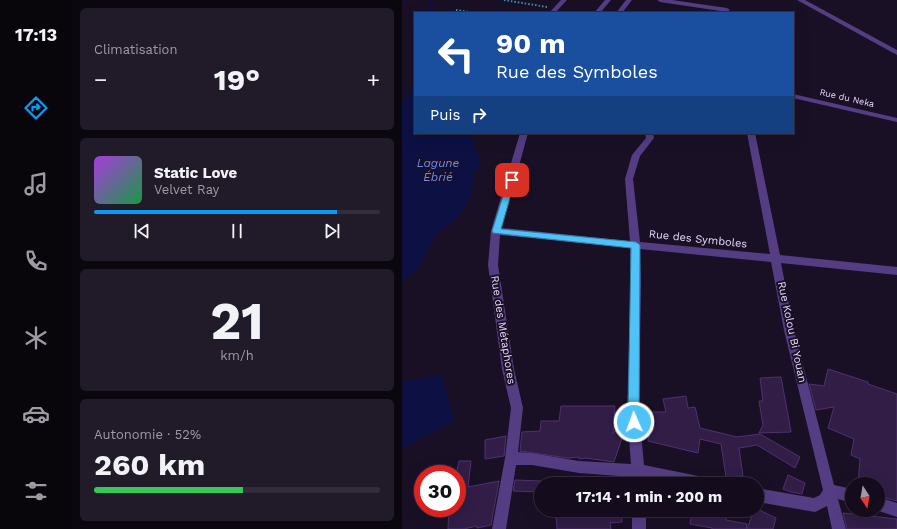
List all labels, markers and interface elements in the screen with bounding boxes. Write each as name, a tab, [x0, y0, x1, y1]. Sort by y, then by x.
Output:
text: 17:13	[15, 24, 57, 45]
text: 90 m	[496, 27, 566, 60]
icon: left	[430, 28, 482, 80]
text: Climatisation	[94, 42, 177, 57]
text: Rue des Symboles	[496, 61, 658, 82]
text: 19°	[214, 62, 260, 97]
text: −	[94, 67, 107, 92]
text: +	[367, 67, 380, 92]
street label: Rue du Neka	[819, 87, 875, 109]
icon: directions	[22, 94, 50, 122]
icon: right	[468, 104, 490, 126]
text: Puis	[430, 106, 460, 124]
water label: Lagune Ébrié	[417, 156, 459, 184]
pin	[495, 163, 529, 197]
text: Static Love	[154, 164, 237, 182]
icon: arrive	[501, 169, 523, 191]
icon: music	[22, 170, 50, 198]
text: Velvet Ray	[154, 182, 219, 197]
icon: previous	[131, 220, 153, 242]
icon: pause	[226, 220, 248, 242]
icon: next	[321, 220, 343, 242]
street label: Rue des Symboles	[648, 227, 748, 251]
icon: phone	[22, 247, 50, 275]
street label: Rue des Métaphores	[488, 275, 518, 386]
street label: Rue Kolou Bi Youan	[775, 280, 809, 384]
text: 21	[210, 291, 264, 352]
icon: climate	[22, 324, 50, 352]
text: km/h	[220, 348, 254, 363]
icon: car	[22, 400, 50, 428]
position arrow	[613, 401, 655, 443]
text: Autonomie · 52%	[94, 427, 201, 442]
text: 260 km	[94, 447, 205, 482]
speed limit sign: 30	[414, 465, 466, 517]
icon: filters	[22, 477, 50, 505]
north arrow	[845, 477, 885, 517]
map controls	[845, 477, 885, 517]
text: 17:14 · 1 min · 200 m	[576, 488, 722, 506]

